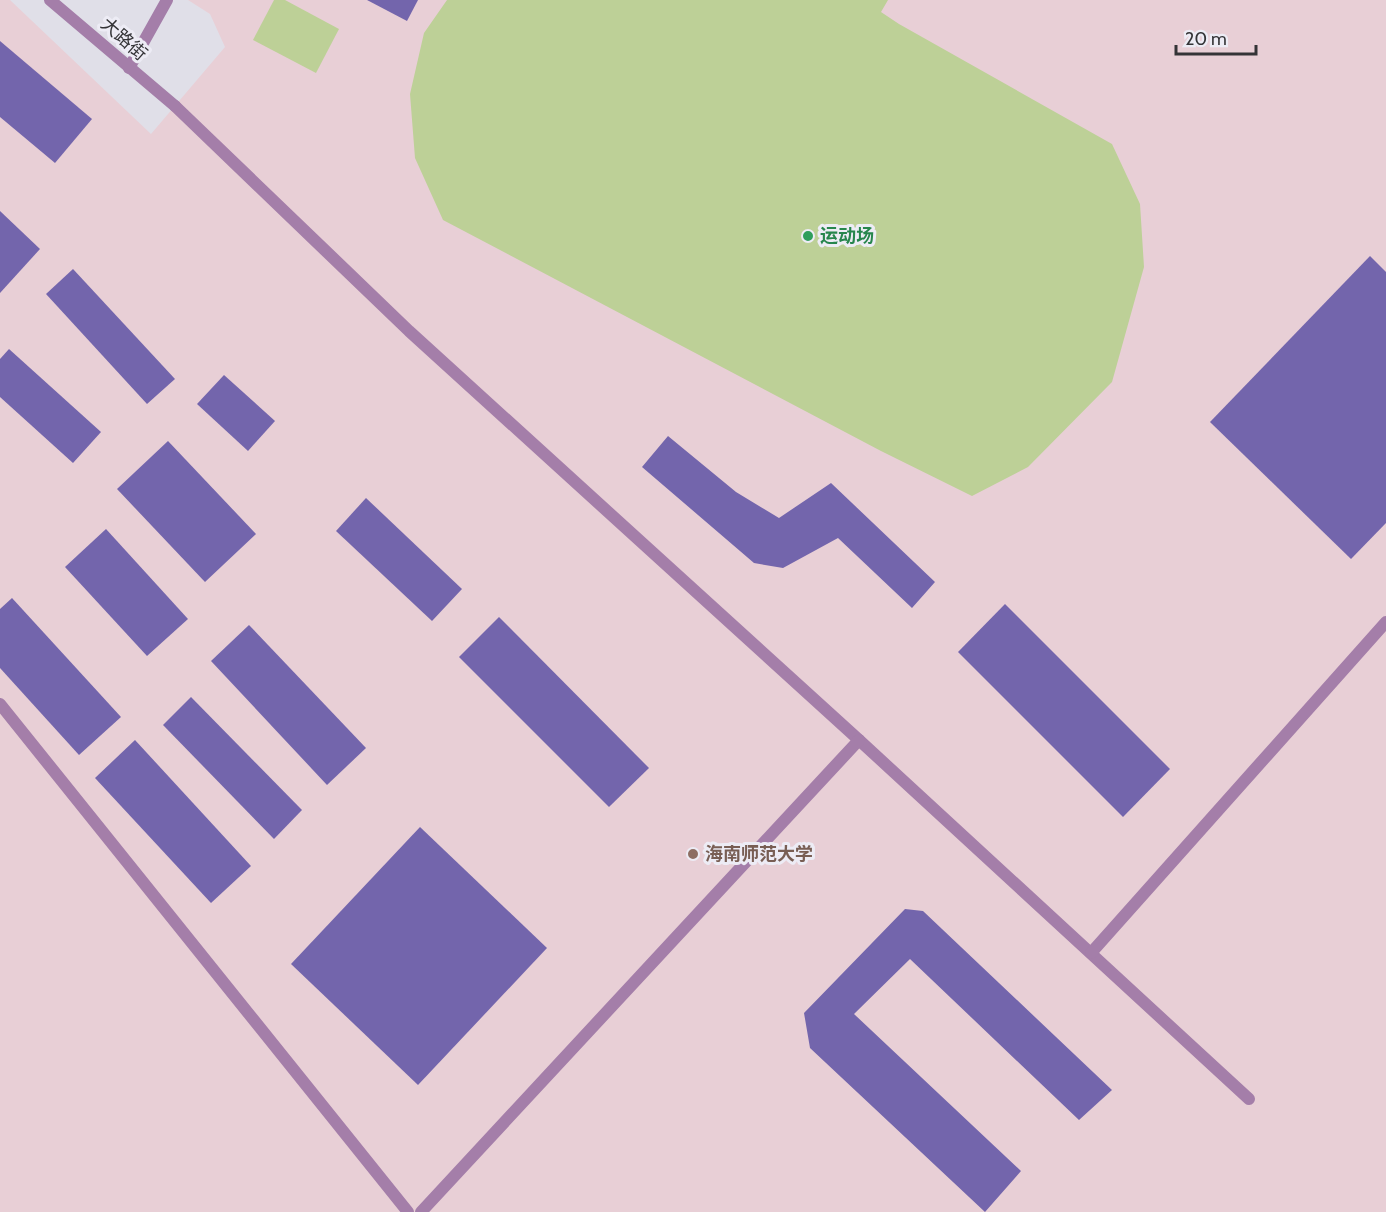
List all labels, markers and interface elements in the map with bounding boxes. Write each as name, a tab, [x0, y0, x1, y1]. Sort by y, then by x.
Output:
street label: 大路街	[96, 13, 152, 65]
scale bar	[1176, 18, 1256, 56]
text: 20 m	[1185, 28, 1227, 50]
place label: 运动场	[820, 225, 874, 247]
marker: 运动场	[801, 229, 815, 243]
place label: 海南师范大学	[705, 843, 813, 865]
marker: 海南师范大学	[686, 847, 700, 861]

